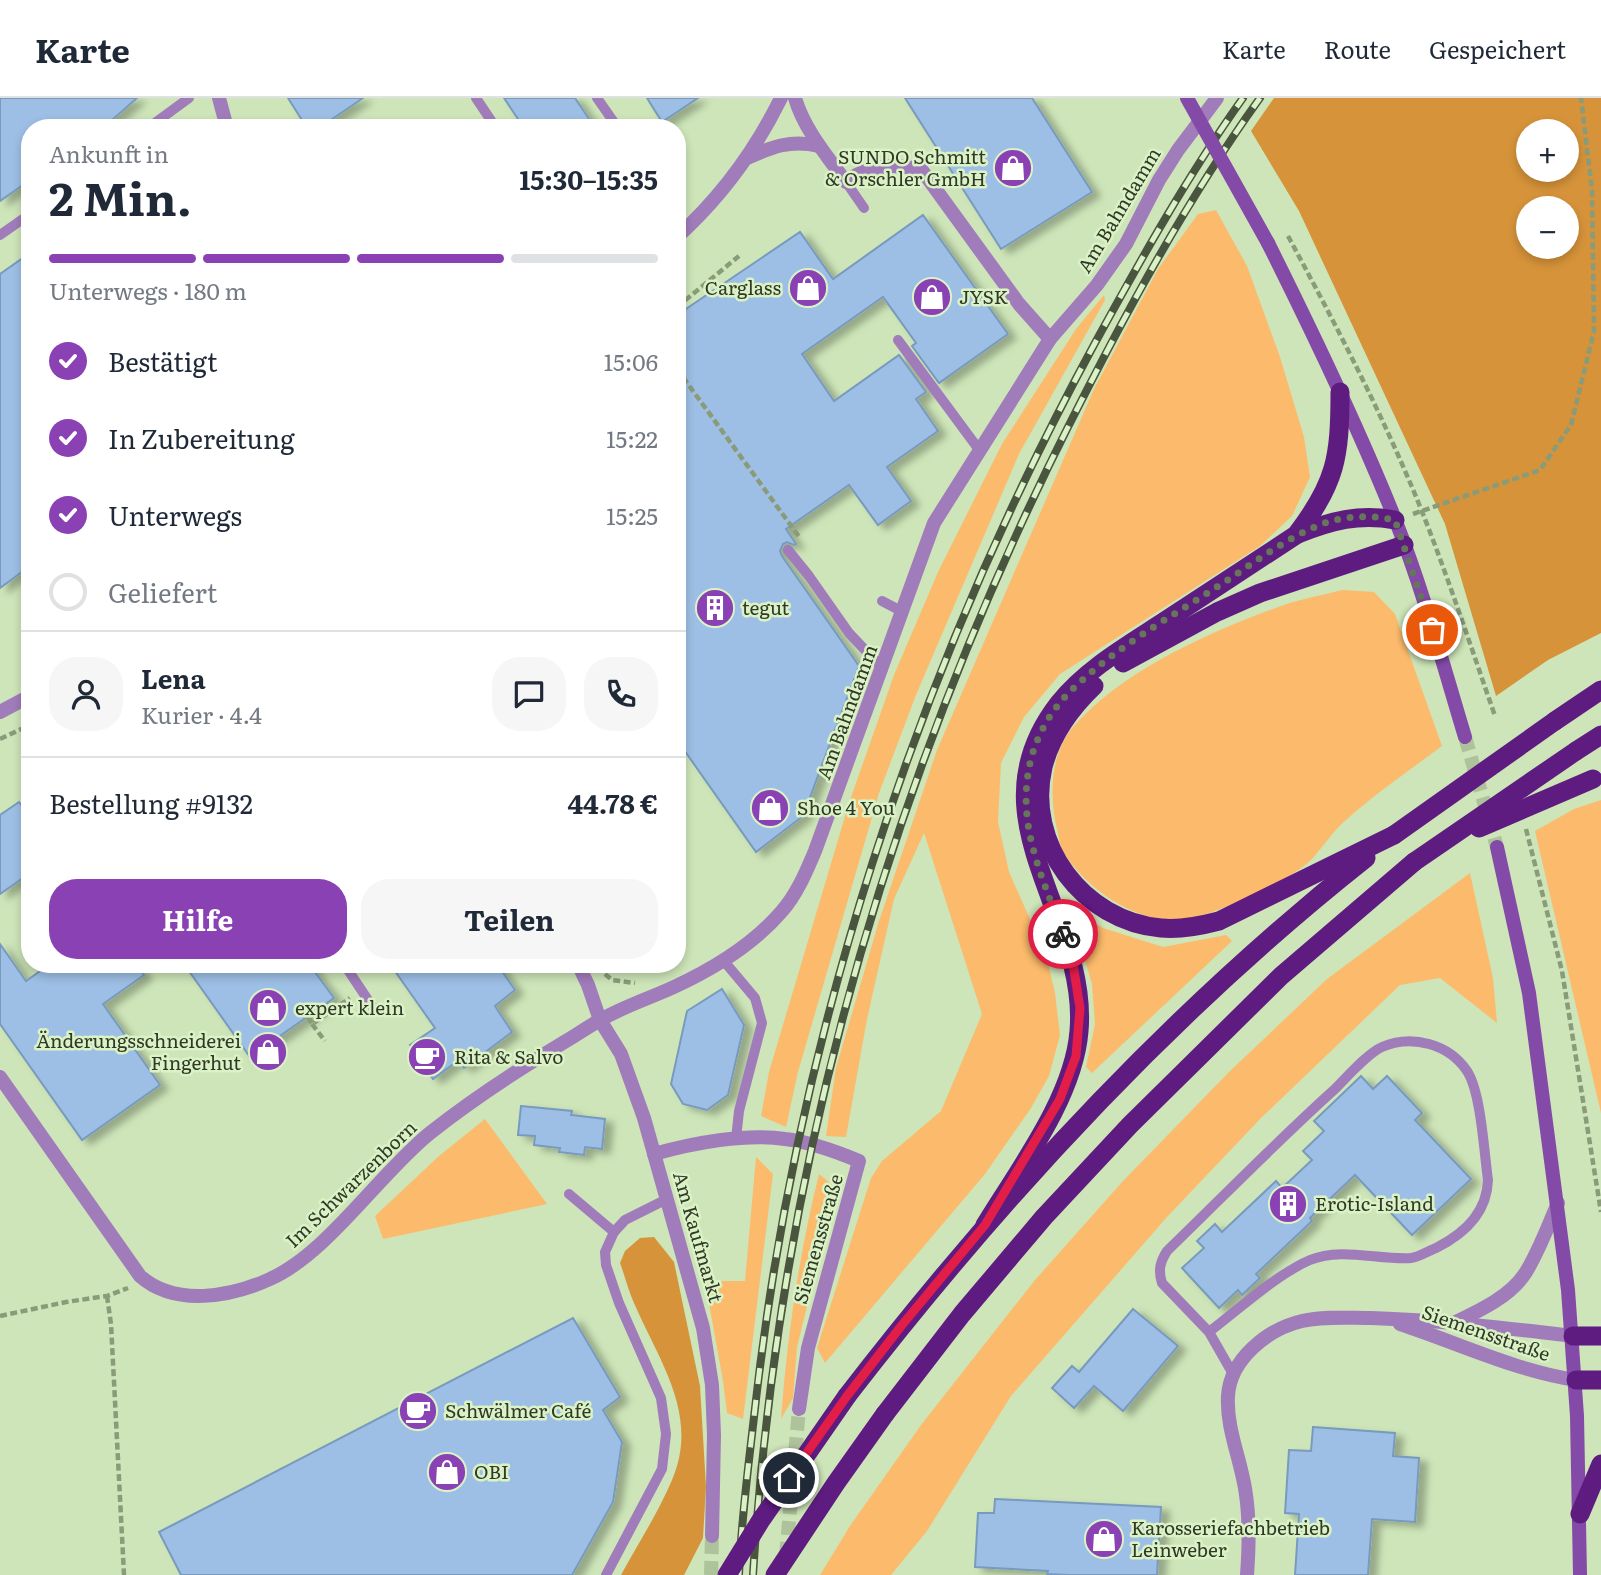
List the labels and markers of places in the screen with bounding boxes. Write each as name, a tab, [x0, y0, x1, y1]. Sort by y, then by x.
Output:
place label: SUNDO Schmitt & Orschler GmbH	[825, 142, 986, 192]
shop icon: SUNDO Schmitt & Orschler GmbH	[992, 147, 1034, 189]
shop icon: Carglass	[787, 267, 829, 309]
place label: Carglass	[705, 273, 781, 301]
shop icon: JYSK	[911, 276, 953, 318]
place label: JYSK	[959, 282, 1008, 310]
building icon: tegut	[694, 587, 736, 629]
place label: tegut	[742, 593, 790, 621]
pin	[1402, 600, 1462, 660]
shop icon: Shoe 4 You	[749, 787, 791, 829]
place label: Shoe 4 You	[797, 793, 895, 821]
shop icon: expert klein	[247, 987, 289, 1029]
place label: expert klein	[295, 993, 404, 1021]
place label: Änderungsschneiderei Fingerhut	[36, 1026, 241, 1076]
shop icon: Änderungsschneiderei Fingerhut	[247, 1031, 289, 1073]
cafe icon: Rita & Salvo	[406, 1036, 448, 1078]
place label: Rita & Salvo	[454, 1042, 563, 1070]
building icon: Erotic-Island	[1267, 1183, 1309, 1225]
place label: Erotic-Island	[1315, 1189, 1434, 1217]
cafe icon: Schwälmer Café	[397, 1390, 439, 1432]
place label: Schwälmer Café	[445, 1396, 592, 1424]
pin	[759, 1448, 819, 1508]
shop icon: OBI	[426, 1451, 468, 1493]
place label: OBI	[474, 1457, 509, 1485]
place label: Karosseriefachbetrieb Leinweber	[1131, 1513, 1330, 1563]
shop icon: Karosseriefachbetrieb Leinweber	[1083, 1518, 1125, 1560]

